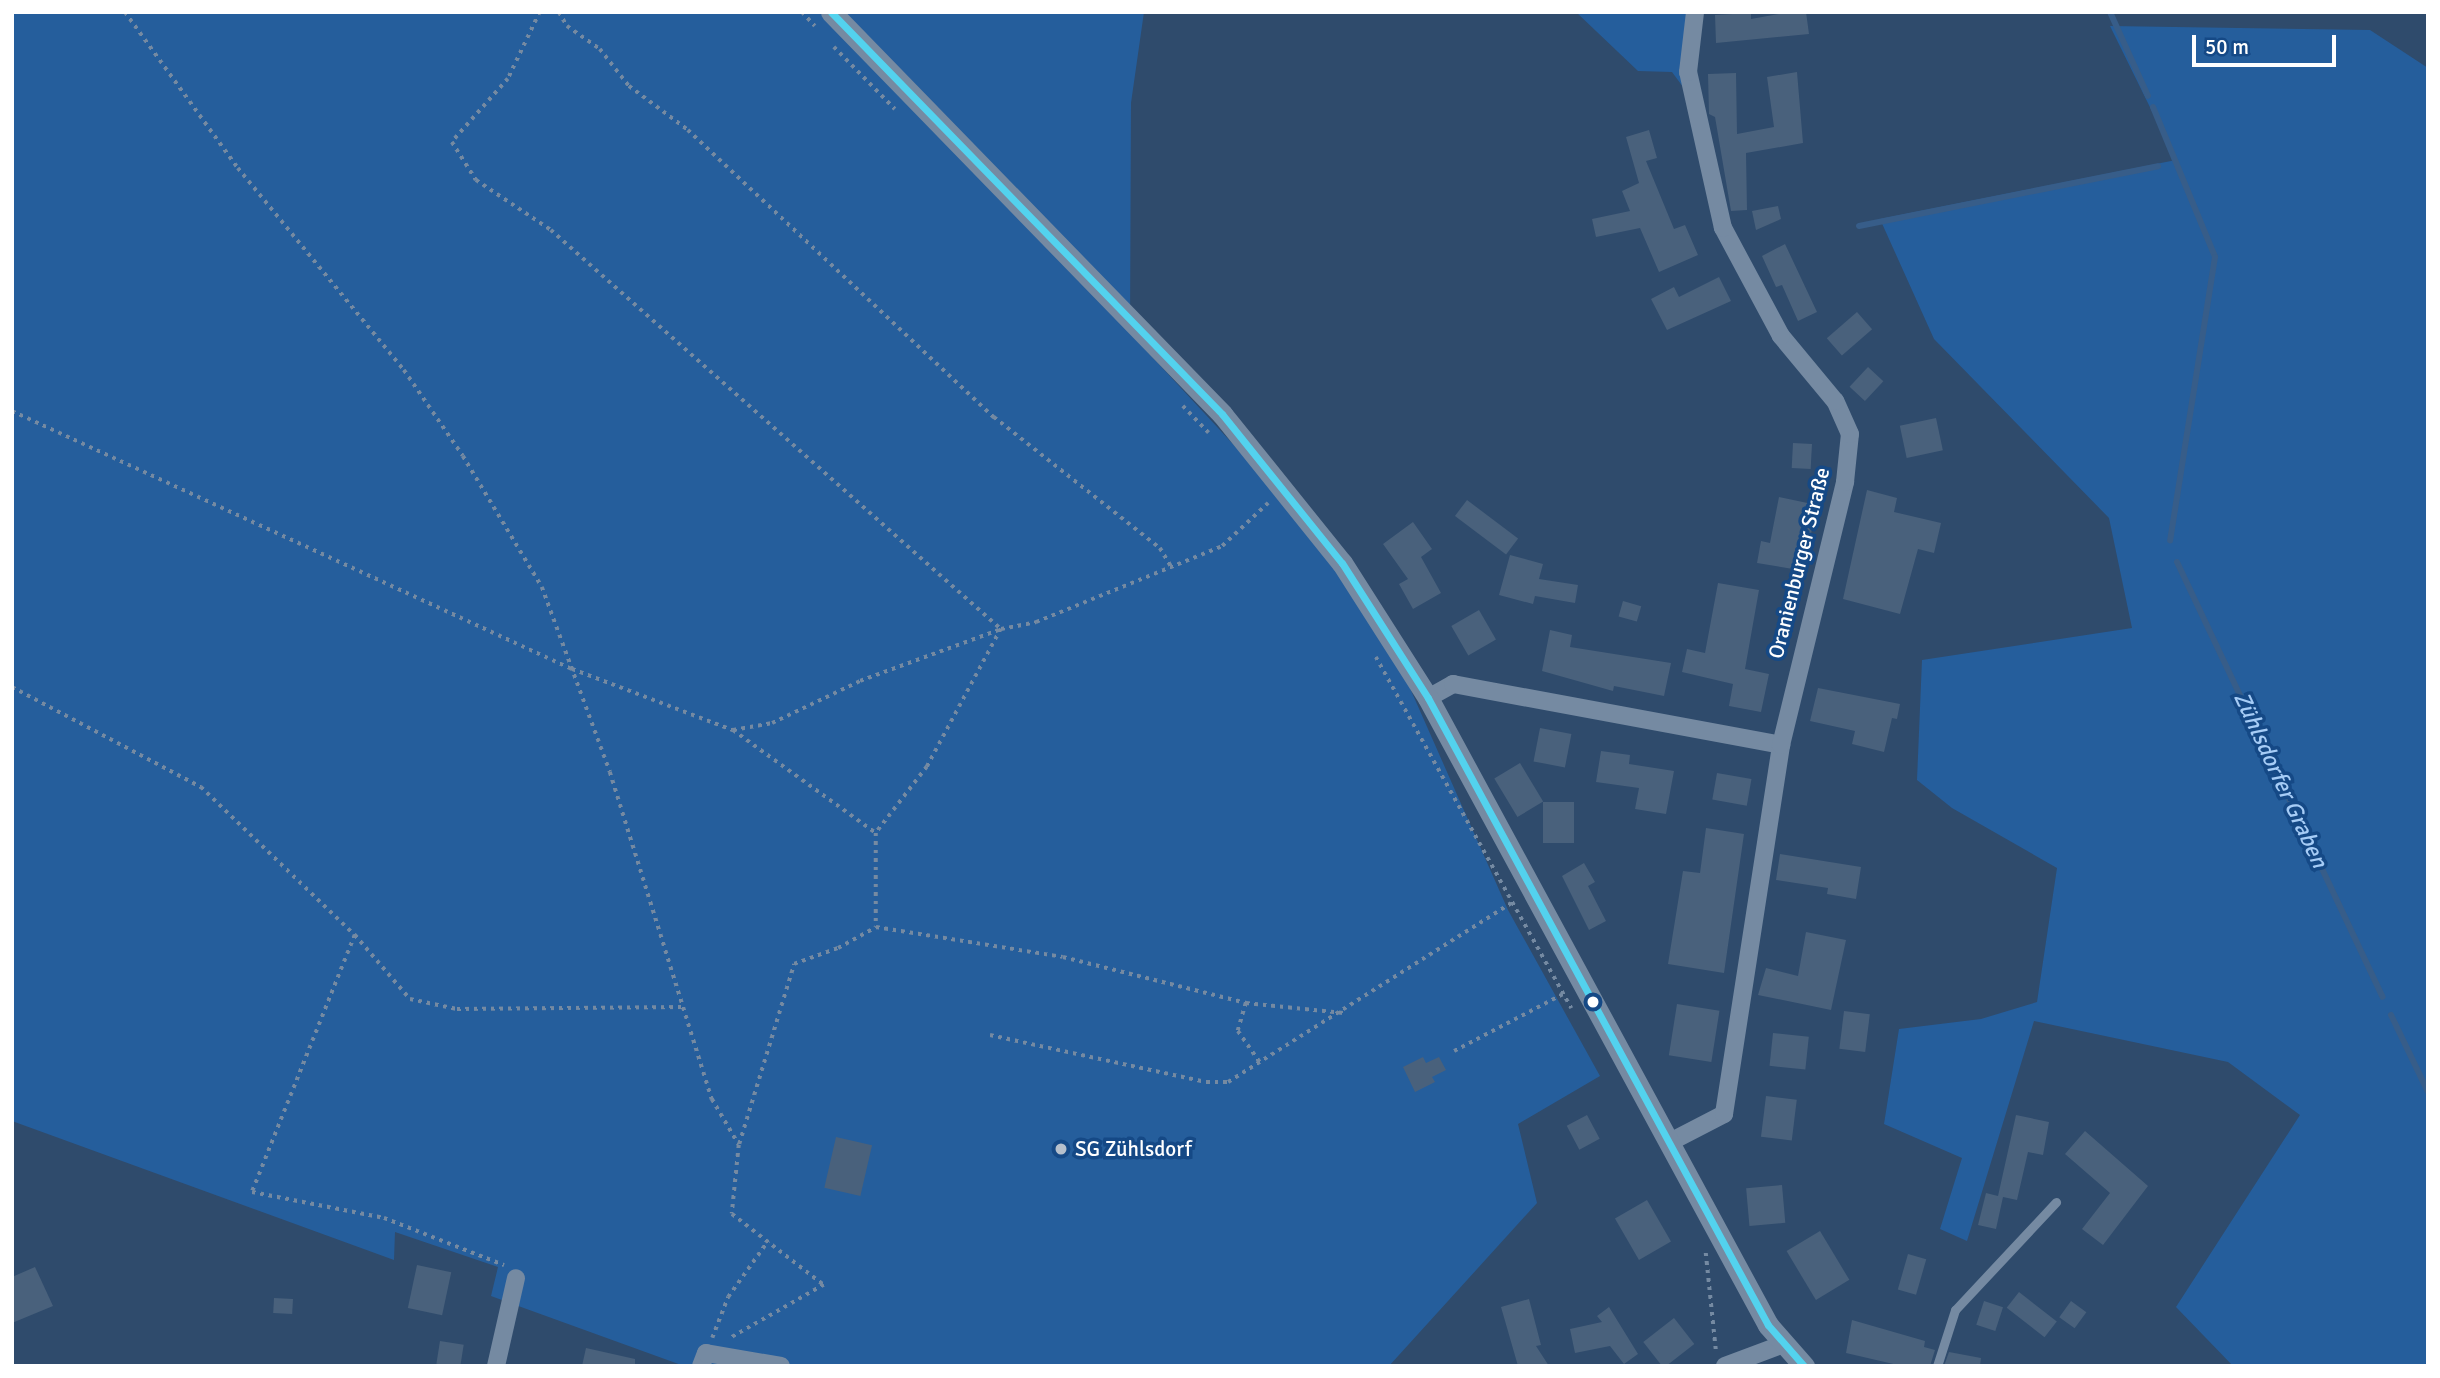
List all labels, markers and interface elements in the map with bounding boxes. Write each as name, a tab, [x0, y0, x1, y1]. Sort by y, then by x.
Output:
scale bar	[2195, 21, 2338, 65]
text: 50 m	[2205, 34, 2249, 60]
street label: Oranienburger Straße	[1763, 465, 1835, 661]
water label: Zühlsdorfer Graben	[2227, 688, 2333, 872]
unlabelled marker	[1586, 995, 1600, 1009]
place label: SG Zühlsdorf	[1075, 1136, 1192, 1162]
marker: SG Zühlsdorf	[1053, 1141, 1069, 1157]

